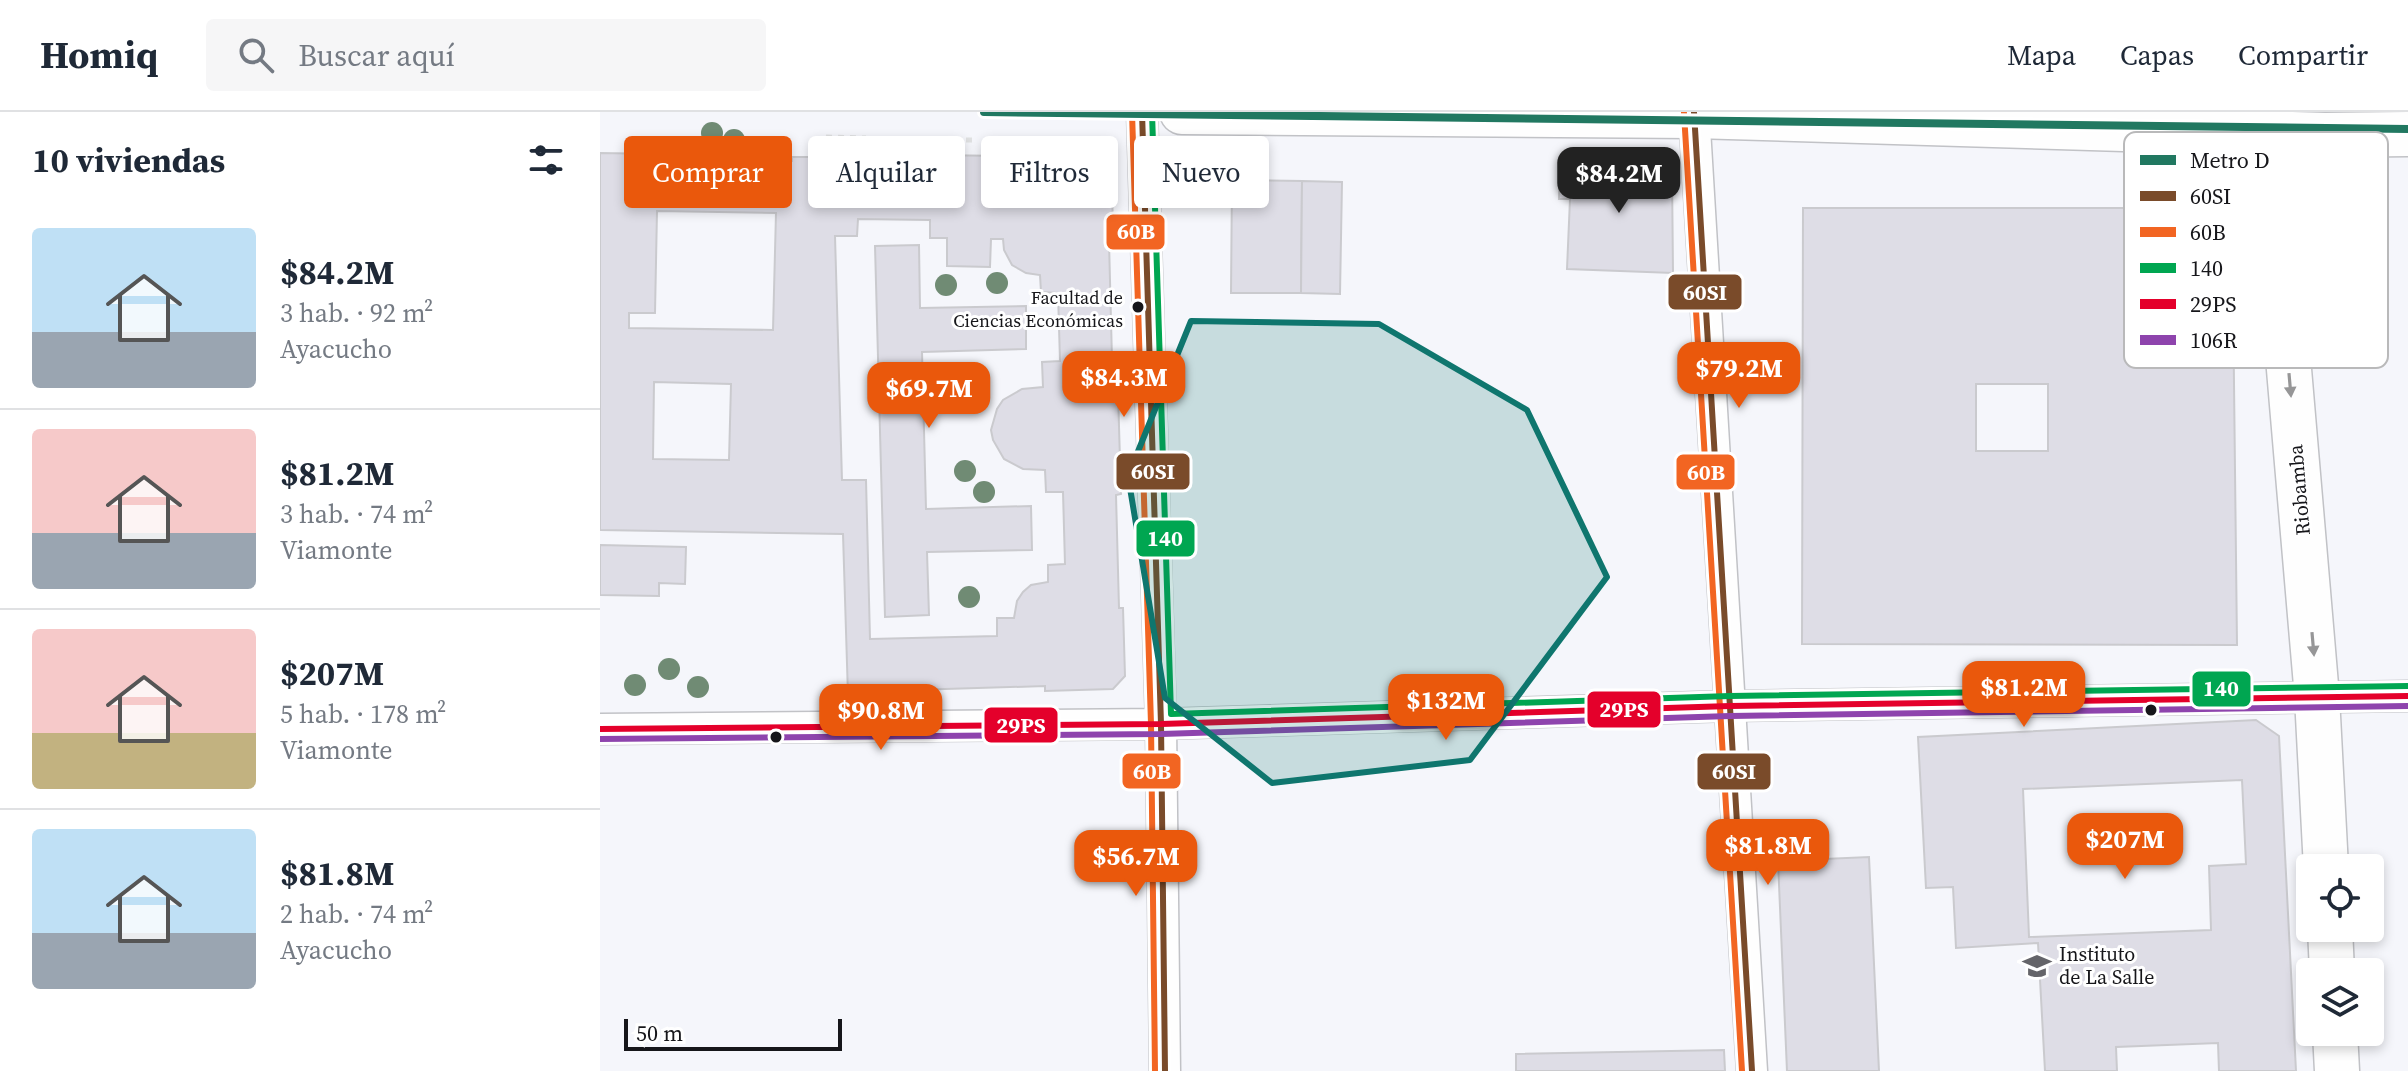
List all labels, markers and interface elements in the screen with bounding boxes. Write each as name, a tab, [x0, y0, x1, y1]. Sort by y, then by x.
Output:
search box	[206, 19, 766, 91]
text: Homiq	[40, 29, 158, 81]
icon: search	[234, 33, 278, 77]
text: Buscar aquí	[298, 35, 455, 76]
text: Mapa	[2007, 36, 2076, 74]
text: Capas	[2120, 36, 2194, 74]
text: Compartir	[2238, 36, 2368, 74]
legend	[2124, 132, 2388, 368]
chip: Comprar	[624, 136, 792, 208]
chip: Alquilar	[808, 136, 965, 208]
chip: Filtros	[981, 136, 1118, 208]
chip: Nuevo	[1134, 136, 1269, 208]
text: 10 viviendas	[32, 137, 225, 183]
icon: filters	[524, 138, 568, 182]
text: Metro D	[2190, 145, 2270, 175]
pin: $84.2M	[1554, 147, 1684, 215]
text: $84.2M	[1575, 155, 1663, 191]
text: 60SI	[2190, 181, 2231, 211]
line badge: 60B	[1105, 213, 1166, 251]
text: 60B	[1117, 216, 1155, 246]
text: 60B	[2190, 217, 2226, 247]
text: $84.2M	[280, 249, 394, 295]
text: 140	[2190, 253, 2223, 283]
icon: home	[96, 260, 192, 356]
line badge: 60SI	[1667, 273, 1743, 311]
text: 60SI	[1683, 277, 1727, 307]
place label: Facultad de Ciencias Económicas	[953, 285, 1123, 333]
text: 29PS	[2190, 289, 2236, 319]
text: 3 hab. · 92 m²	[280, 295, 433, 331]
marker: Facultad de Ciencias Económicas	[1130, 299, 1146, 315]
text: 106R	[2190, 325, 2238, 355]
text: Ayacucho	[280, 331, 392, 367]
pin: $79.2M	[1674, 342, 1804, 410]
text: $79.2M	[1695, 350, 1783, 386]
pin: $84.3M	[1059, 351, 1189, 419]
text: $84.3M	[1080, 359, 1168, 395]
pin: $69.7M	[864, 362, 994, 430]
text: $69.7M	[885, 370, 973, 406]
one-way arrow	[2284, 373, 2297, 398]
street label: Riobamba	[2281, 443, 2317, 537]
text: $81.2M	[280, 450, 394, 496]
line badge: 60SI	[1115, 452, 1191, 491]
line badge: 60B	[1675, 453, 1736, 491]
text: 60SI	[1131, 456, 1175, 486]
text: 60B	[1687, 457, 1725, 487]
icon: home	[96, 461, 192, 557]
text: 3 hab. · 74 m²	[280, 496, 433, 532]
line badge: 140	[1135, 519, 1196, 558]
text: 140	[1147, 523, 1183, 553]
text: Viamonte	[280, 532, 393, 568]
one-way arrow	[2306, 632, 2319, 657]
text: $207M	[280, 650, 384, 696]
icon: home	[96, 661, 192, 757]
pin: $81.2M	[1959, 661, 2089, 729]
text: $81.2M	[1980, 669, 2068, 705]
line badge: 140	[2191, 670, 2252, 708]
text: 140	[2203, 673, 2239, 703]
pin: $132M	[1390, 674, 1502, 742]
text: $132M	[1406, 682, 1486, 718]
pin: $90.8M	[816, 684, 946, 752]
line badge: 29PS	[1586, 690, 1662, 729]
text: $90.8M	[837, 692, 925, 728]
text: 29PS	[1599, 694, 1649, 724]
text: 5 hab. · 178 m²	[280, 696, 446, 732]
unlabelled marker	[2143, 702, 2159, 718]
line badge: 29PS	[983, 706, 1059, 744]
text: 29PS	[996, 710, 1046, 740]
unlabelled marker	[768, 729, 784, 745]
text: Viamonte	[280, 732, 393, 768]
line badge: 60B	[1121, 752, 1182, 790]
line badge: 60SI	[1696, 752, 1772, 791]
text: 60B	[1133, 756, 1171, 786]
text: 60SI	[1712, 756, 1756, 786]
pin: $207M	[2069, 813, 2181, 881]
pin: $81.8M	[1703, 819, 1833, 887]
text: $207M	[2085, 821, 2165, 857]
text: $81.8M	[1724, 827, 1812, 863]
pin: $56.7M	[1071, 830, 1201, 898]
text: $56.7M	[1092, 838, 1180, 874]
text: $81.8M	[280, 850, 394, 896]
map controls	[2296, 854, 2384, 1046]
button: locate	[2296, 854, 2384, 942]
icon: home	[96, 861, 192, 957]
text: 2 hab. · 74 m²	[280, 896, 433, 932]
text: Ayacucho	[280, 932, 392, 968]
place label: Instituto de La Salle	[2059, 940, 2155, 991]
school or university icon: Instituto de La Salle	[2022, 951, 2052, 981]
button: layers	[2296, 958, 2384, 1046]
scale bar	[624, 1015, 842, 1051]
text: 50 m	[636, 1018, 683, 1048]

